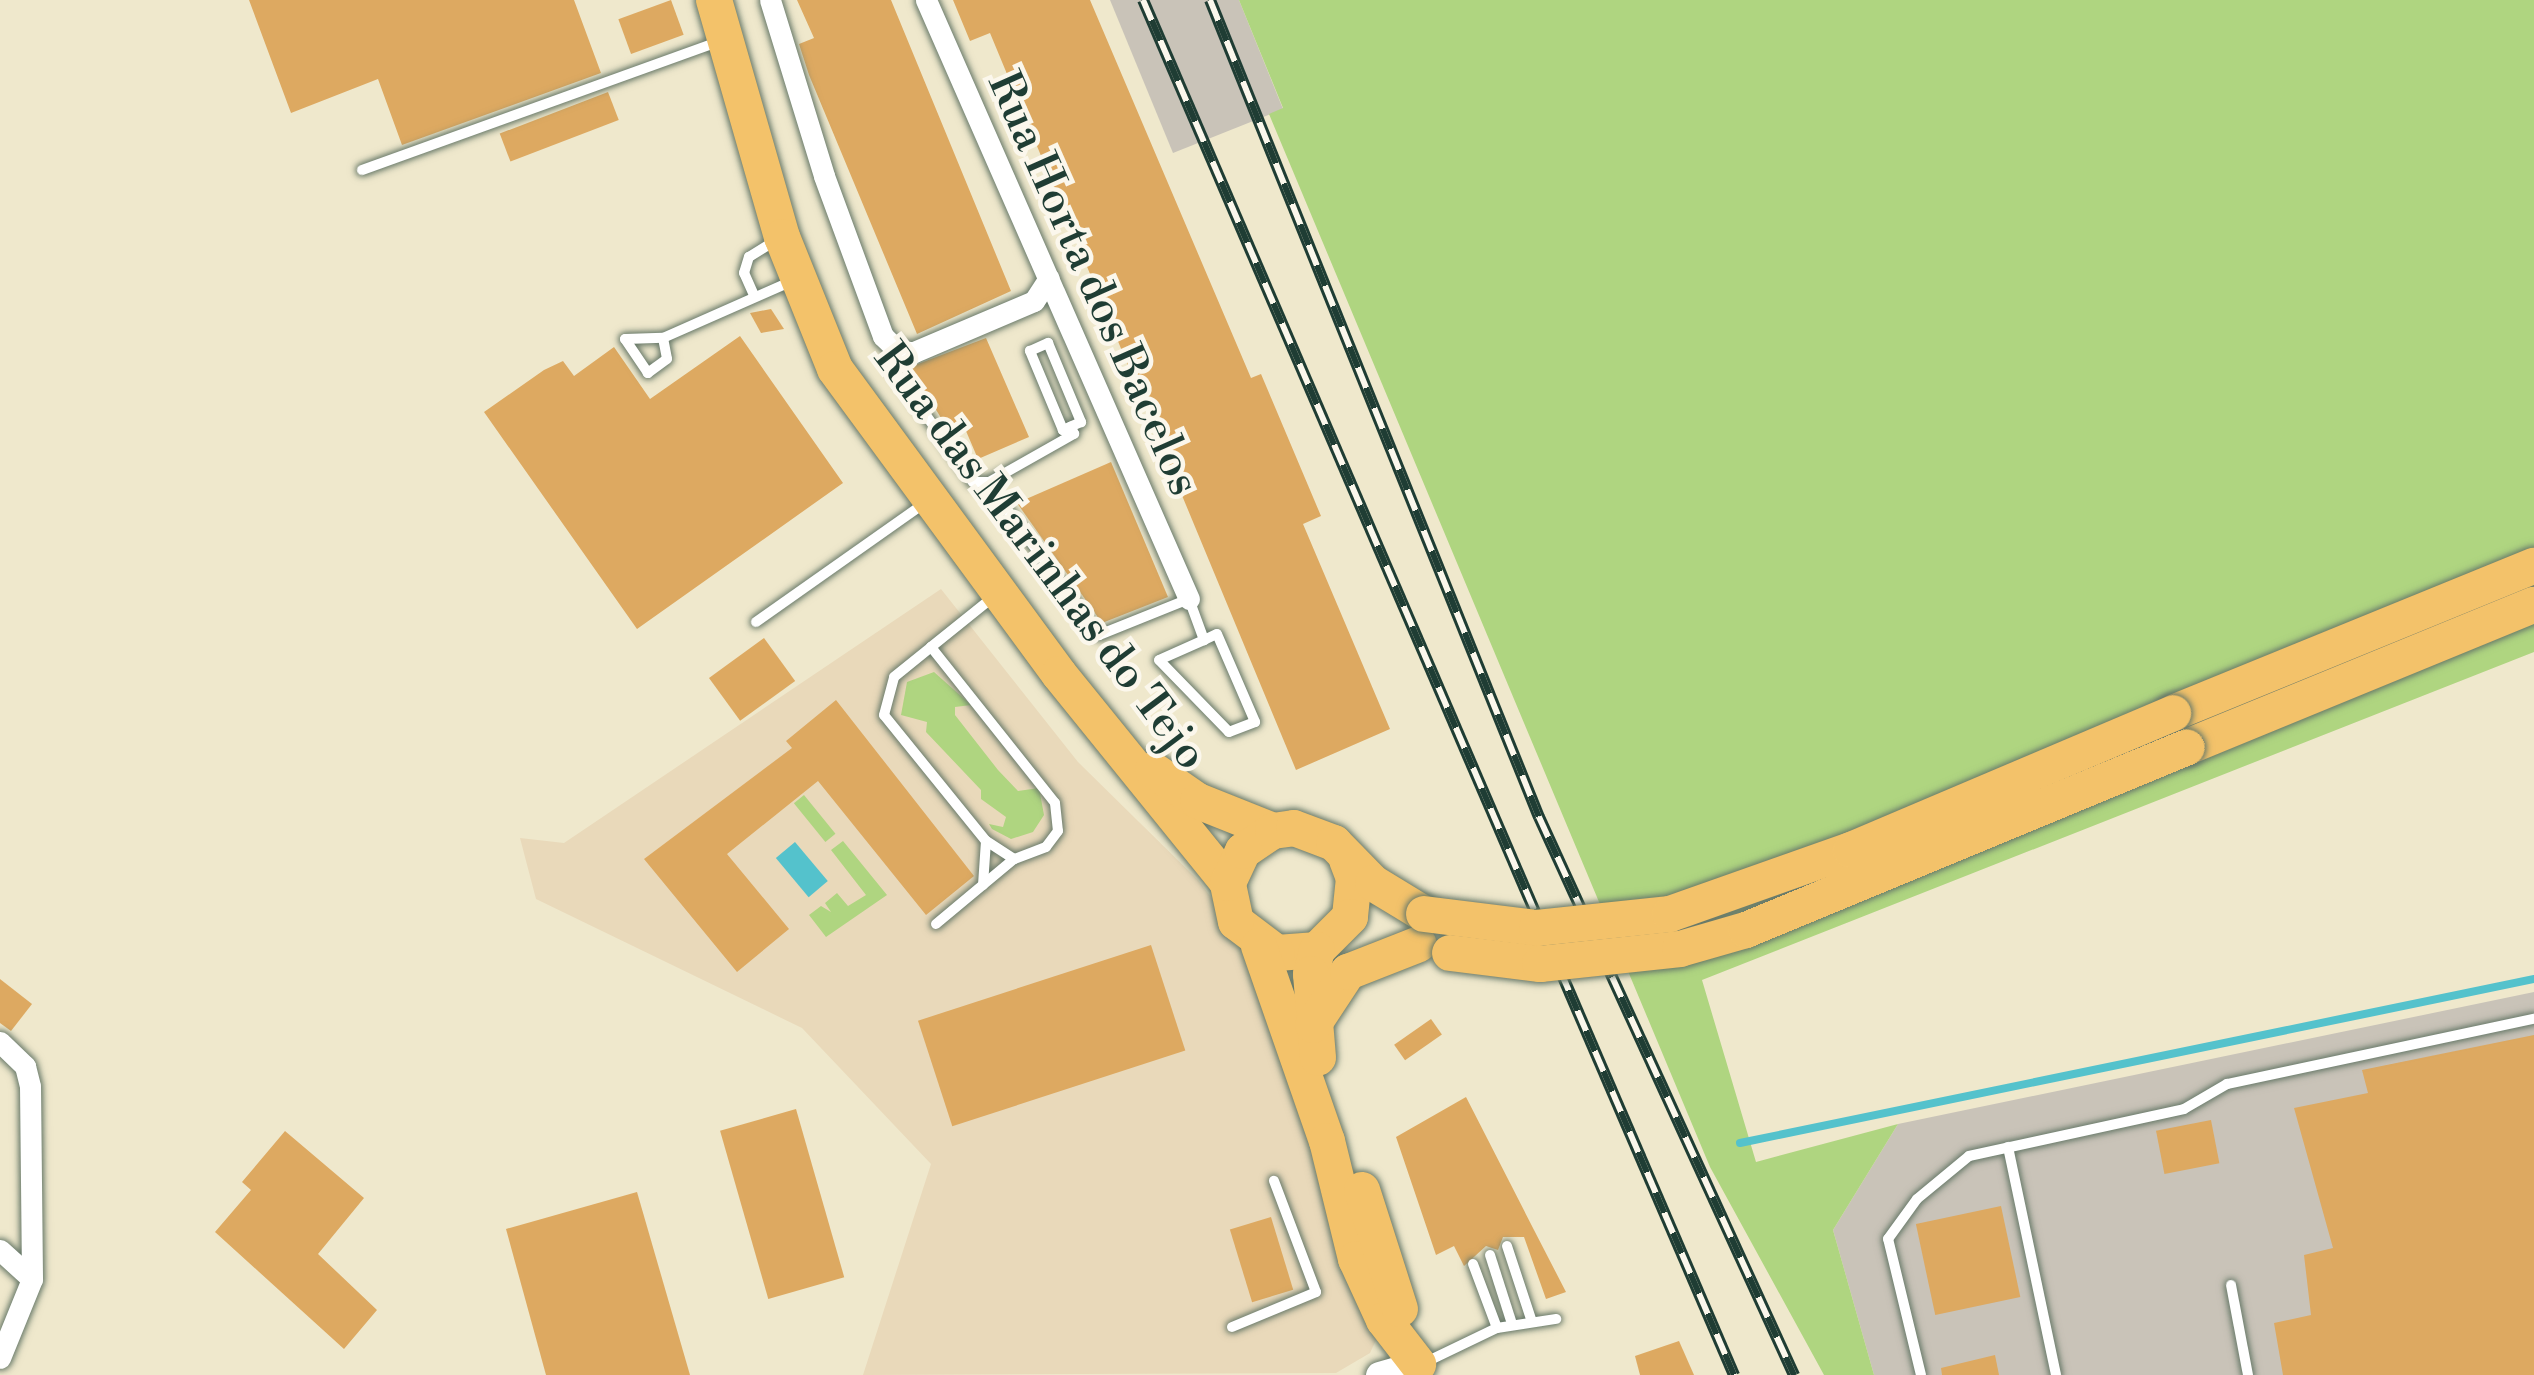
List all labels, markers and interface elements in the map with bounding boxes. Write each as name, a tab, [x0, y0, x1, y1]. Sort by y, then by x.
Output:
street label: Rua Horta dos Bacelos	[975, 64, 1211, 504]
street label: Rua das Marinhas do Tejo	[862, 333, 1218, 781]

